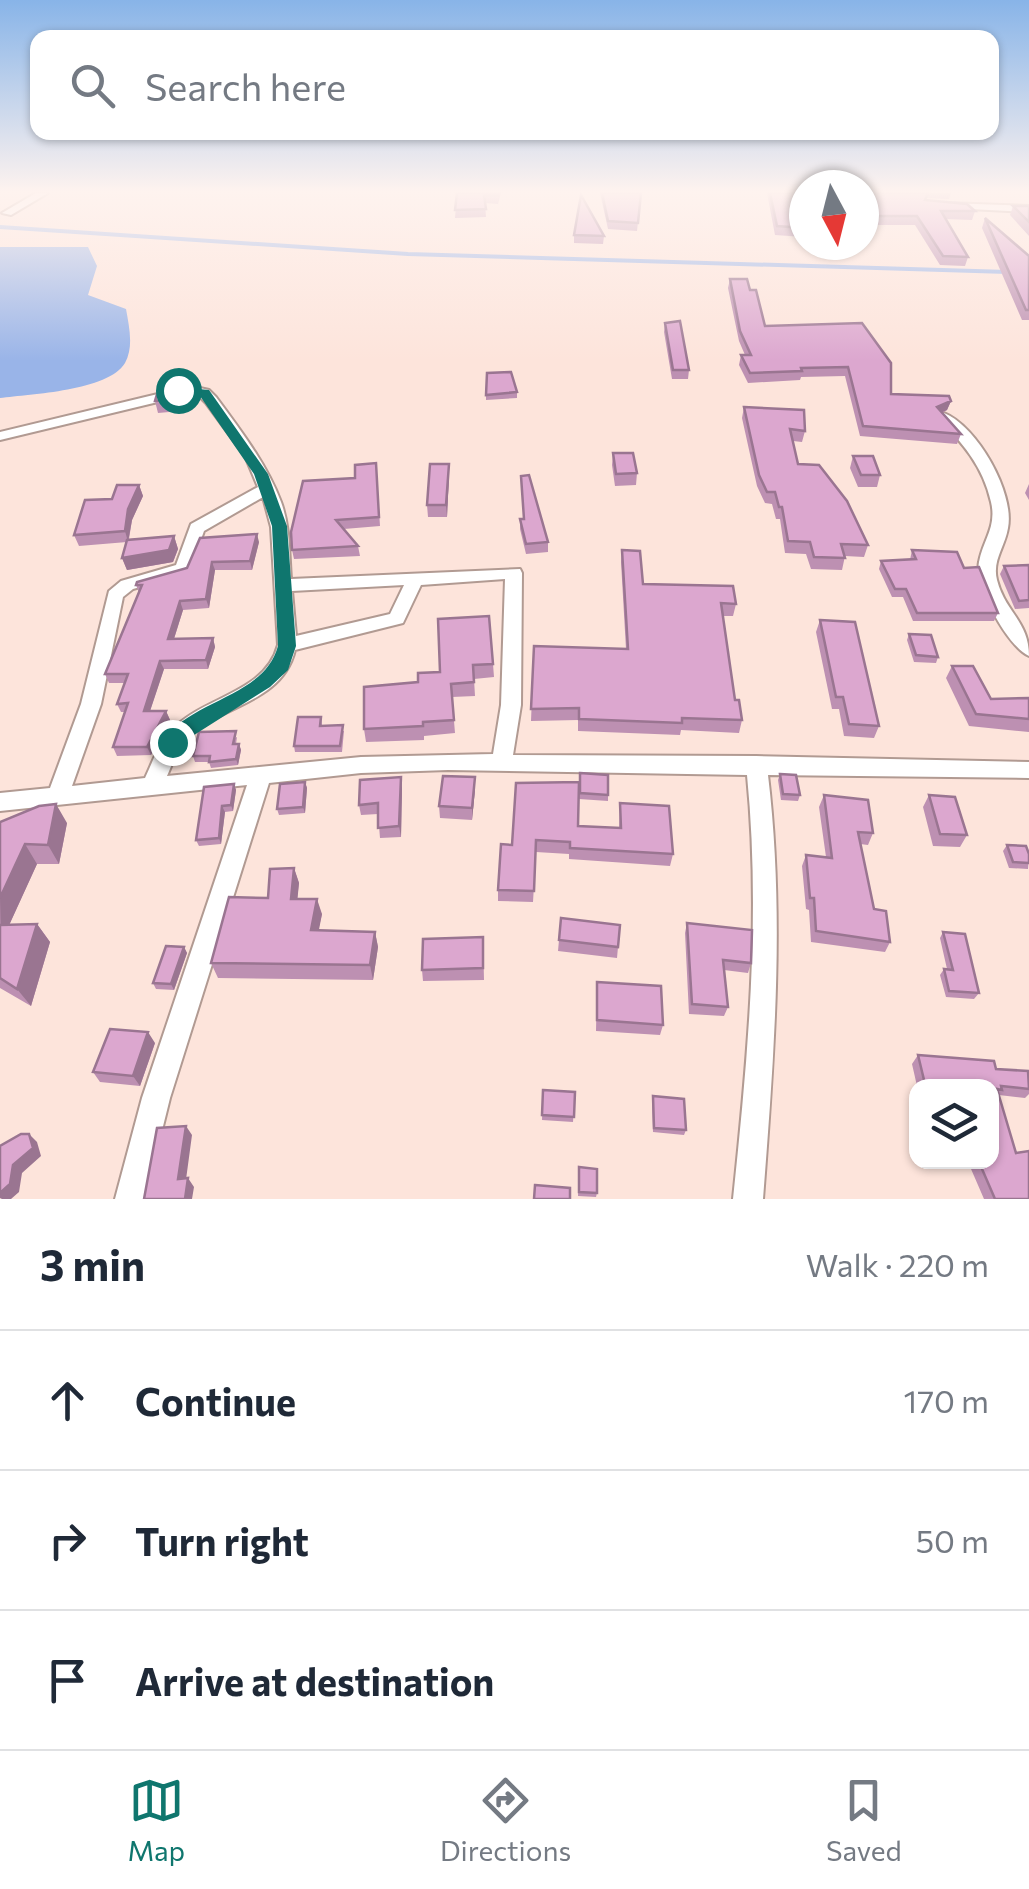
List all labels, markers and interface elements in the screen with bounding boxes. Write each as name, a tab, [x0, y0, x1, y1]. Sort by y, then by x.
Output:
search box	[30, 30, 999, 140]
icon: search	[65, 58, 120, 113]
text: Search here	[145, 62, 346, 109]
north arrow	[789, 170, 879, 260]
route start	[156, 368, 202, 414]
route end	[150, 720, 196, 766]
map controls	[909, 1079, 999, 1169]
button: layers	[909, 1079, 999, 1169]
text: 3 min	[40, 1238, 145, 1290]
text: Walk · 220 m	[806, 1244, 989, 1284]
icon: ahead	[40, 1373, 95, 1428]
text: Continue	[135, 1377, 296, 1424]
text: 170 m	[904, 1380, 989, 1420]
icon: right	[40, 1513, 95, 1568]
text: Turn right	[135, 1517, 309, 1564]
text: 50 m	[916, 1520, 989, 1560]
icon: arrive	[40, 1653, 95, 1708]
text: Arrive at destination	[135, 1657, 494, 1704]
tab: Map	[127, 1773, 185, 1867]
tab: Directions	[440, 1773, 571, 1867]
tab: Saved	[826, 1773, 902, 1867]

